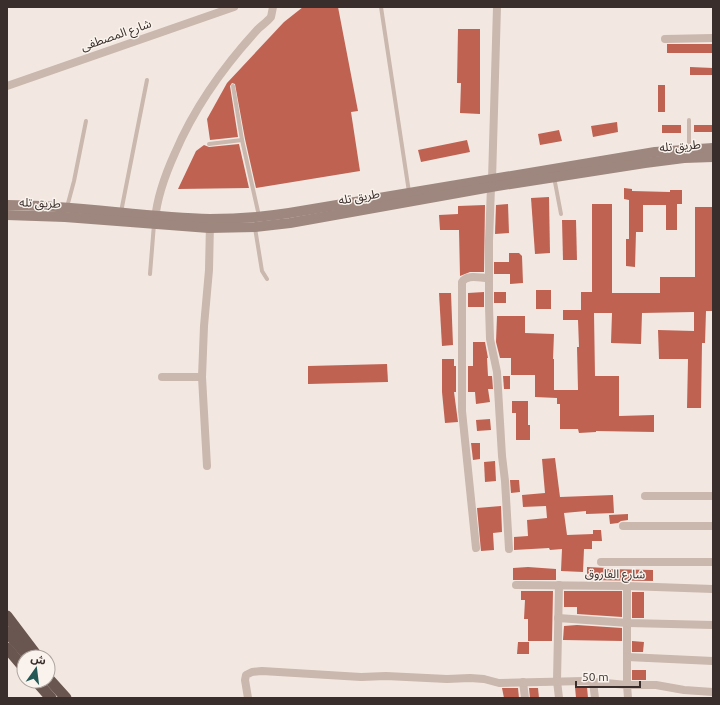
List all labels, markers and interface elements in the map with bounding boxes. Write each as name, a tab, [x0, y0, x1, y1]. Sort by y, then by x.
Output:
street label: شارع المصطفى	[79, 16, 154, 56]
street label: طريق تله	[659, 137, 701, 156]
street label: طريق تله	[337, 186, 381, 208]
street label: طريق تله	[19, 195, 61, 212]
street label: شارع الفاروق	[585, 566, 645, 584]
north arrow	[16, 649, 56, 689]
text: ش	[29, 652, 47, 668]
scale bar	[576, 663, 640, 689]
text: 50 m	[582, 670, 609, 683]

